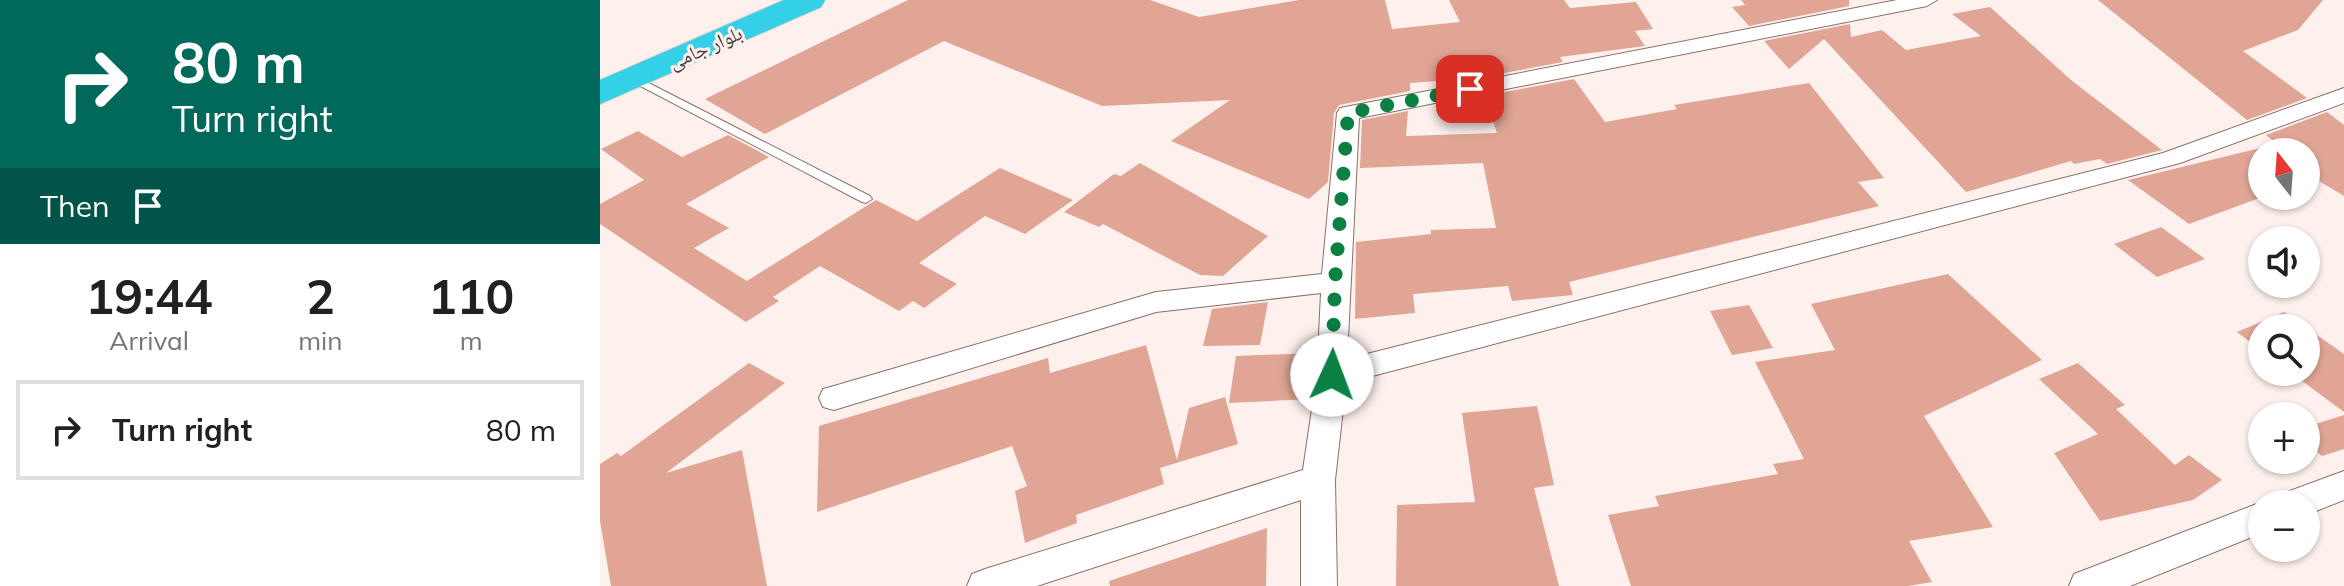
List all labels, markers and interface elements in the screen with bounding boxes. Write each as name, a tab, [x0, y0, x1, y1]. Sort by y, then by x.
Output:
street label: بلوار جامی	[664, 20, 746, 74]
text: 80 m	[172, 27, 305, 97]
icon: right	[40, 32, 144, 136]
pin	[1436, 55, 1504, 123]
icon: arrive	[1448, 67, 1492, 111]
text: Turn right	[172, 96, 333, 141]
north arrow	[2248, 138, 2320, 210]
map controls	[2248, 138, 2320, 562]
icon: arrive	[126, 184, 170, 228]
text: Then	[40, 187, 110, 225]
button: sound	[2248, 226, 2320, 298]
text: 19:44	[86, 266, 213, 326]
text: 2	[306, 266, 335, 326]
text: 110	[428, 266, 514, 326]
button: search	[2248, 314, 2320, 386]
text: Arrival	[109, 324, 189, 357]
text: min	[298, 324, 342, 357]
text: m	[460, 324, 483, 357]
position arrow	[1290, 333, 1374, 417]
button: +	[2248, 402, 2320, 474]
icon: right	[44, 408, 88, 452]
text: Turn right	[112, 411, 252, 449]
text: 80 m	[486, 411, 556, 449]
button: −	[2248, 490, 2320, 562]

